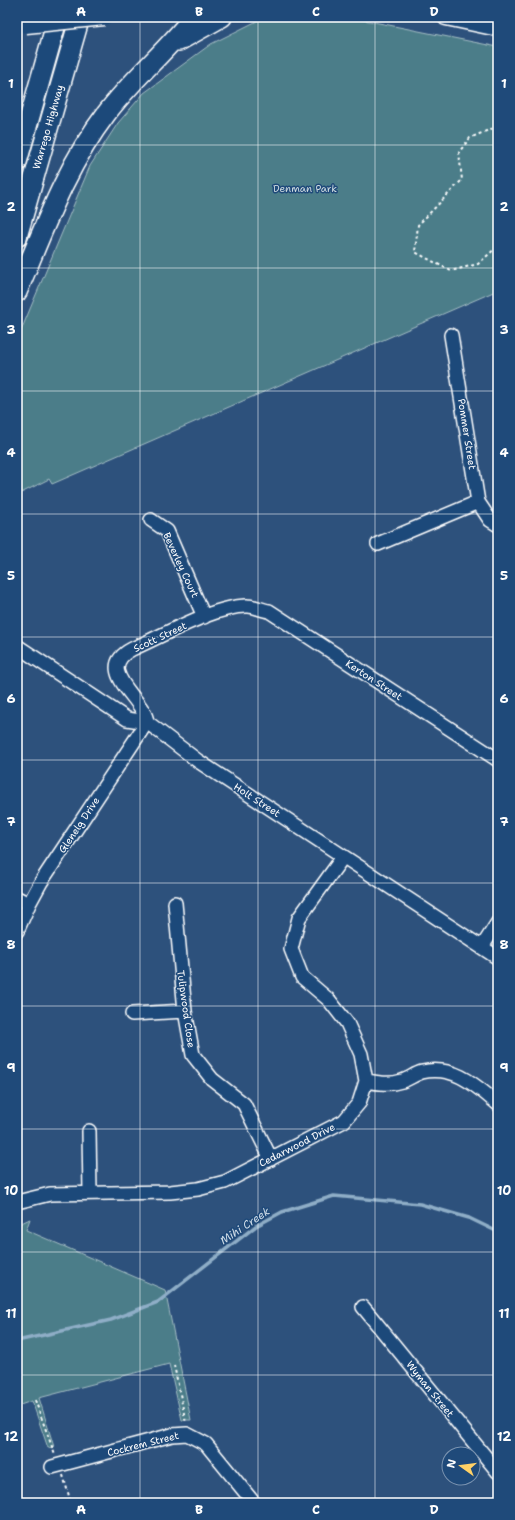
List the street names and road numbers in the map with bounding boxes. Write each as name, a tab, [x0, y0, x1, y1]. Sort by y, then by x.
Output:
street label: Warrego Highway	[30, 83, 66, 171]
street label: Pommer Street	[455, 398, 479, 470]
street label: Beverley Court	[160, 530, 202, 600]
street label: Scott Street	[131, 619, 189, 655]
street label: Kerton Street	[343, 657, 405, 703]
street label: Holt Street	[231, 780, 283, 820]
street label: Glenelg Drive	[56, 794, 103, 855]
street label: Tulipwood Close	[174, 969, 198, 1049]
street label: Cedarwood Drive	[257, 1120, 337, 1170]
street label: Wyman Street	[403, 1358, 457, 1420]
street label: Cockrem Street	[106, 1429, 180, 1459]

